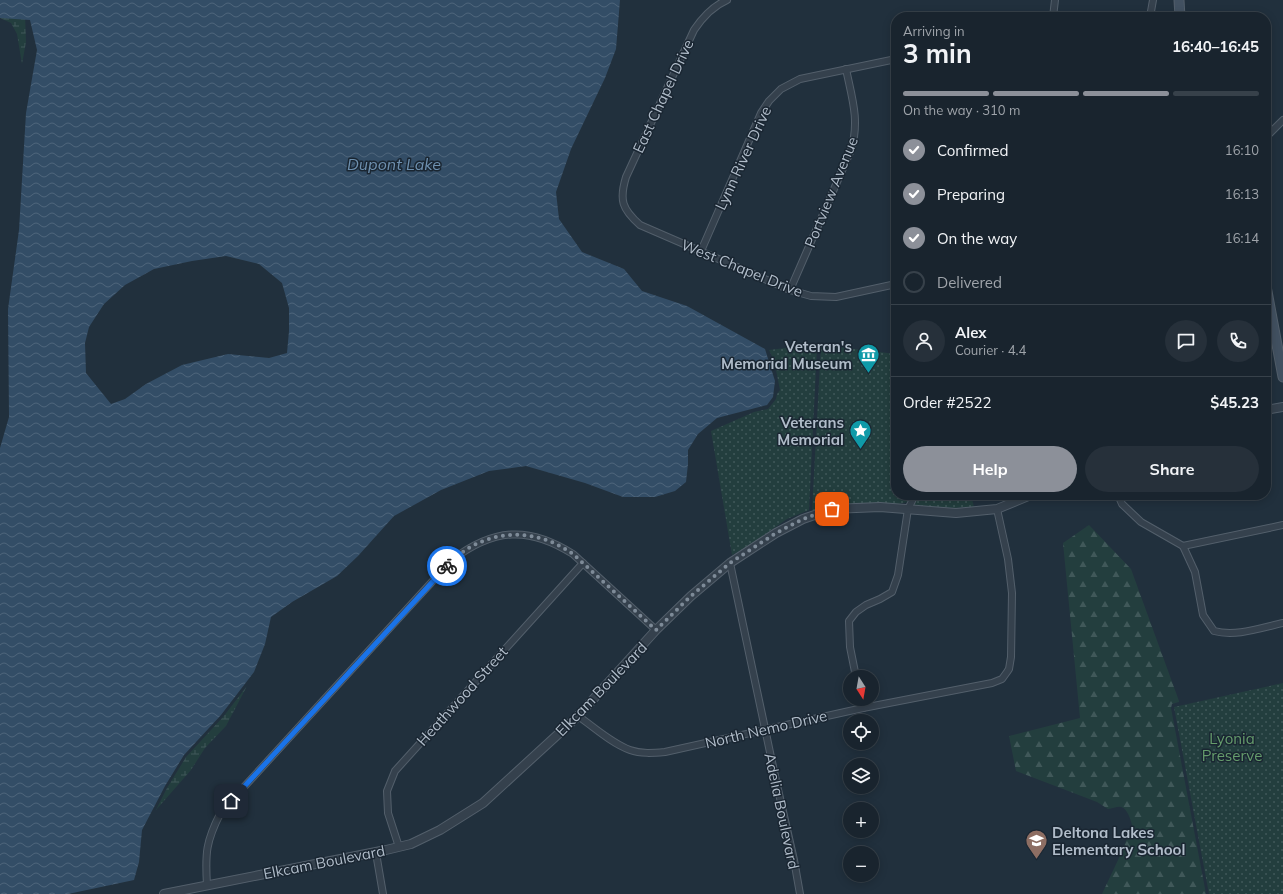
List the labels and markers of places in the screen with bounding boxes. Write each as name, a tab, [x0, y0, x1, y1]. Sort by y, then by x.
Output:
place label: Veteran's Memorial Museum	[721, 337, 852, 373]
museum icon: Veteran's Memorial Museum	[855, 342, 881, 375]
place label: Veterans Memorial	[777, 413, 844, 449]
place icon: Veterans Memorial	[847, 418, 873, 451]
pin	[815, 492, 849, 526]
pin	[214, 784, 248, 818]
place label: Deltona Lakes Elementary School	[1052, 823, 1185, 859]
school or university icon: Deltona Lakes Elementary School	[1024, 828, 1050, 861]

